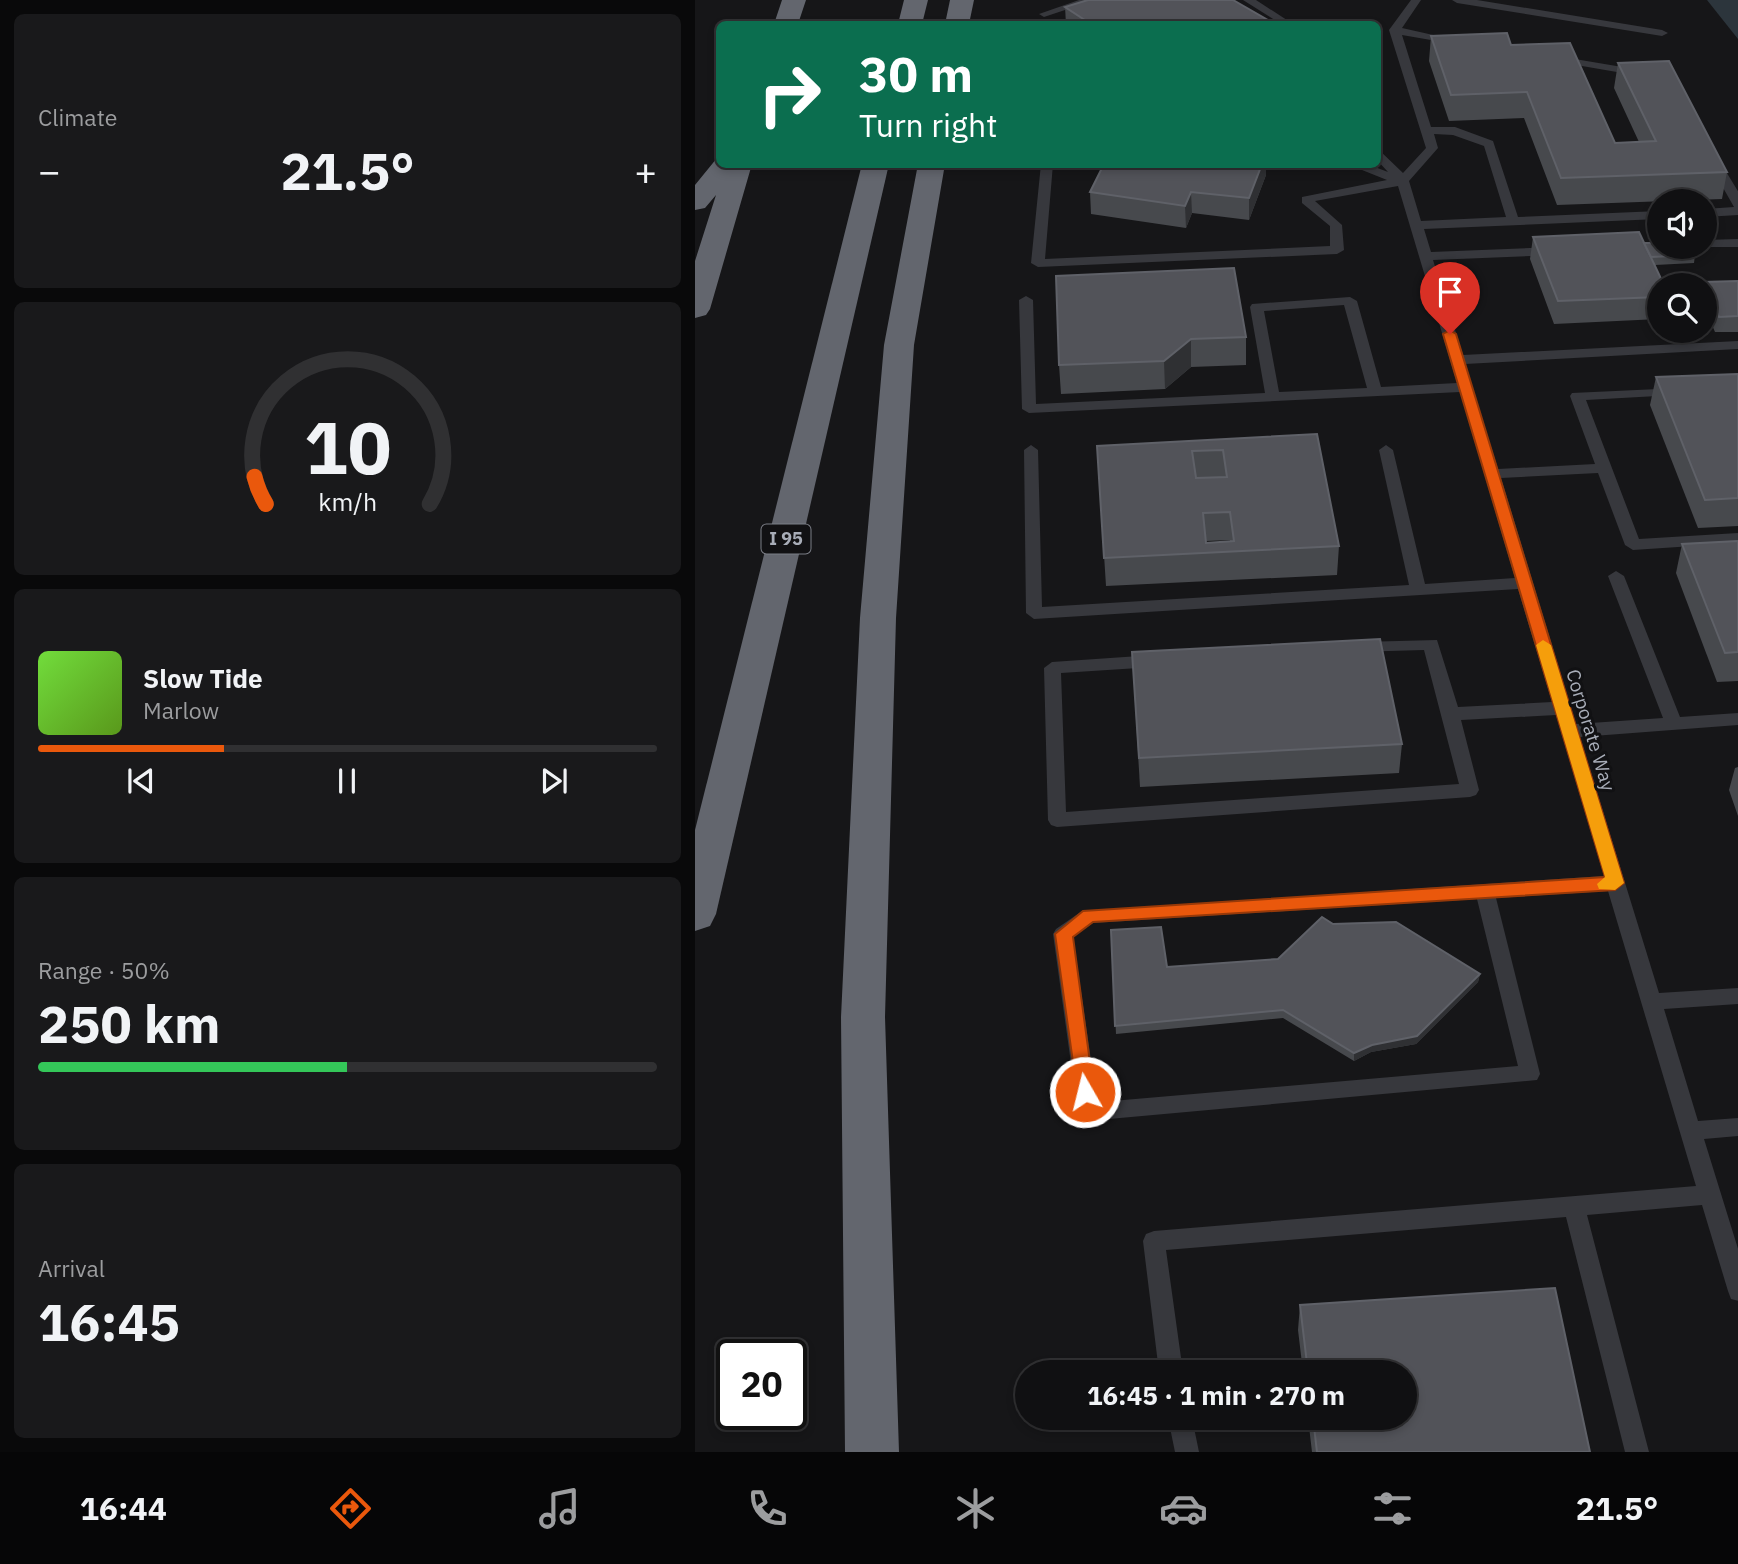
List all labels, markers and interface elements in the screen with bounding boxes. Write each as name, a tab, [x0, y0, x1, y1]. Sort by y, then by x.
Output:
text: 30 m	[859, 42, 973, 105]
icon: right	[744, 49, 835, 140]
text: Climate	[38, 102, 117, 132]
text: Turn right	[859, 104, 997, 146]
text: 21.5°	[280, 137, 415, 204]
text: −	[38, 146, 61, 195]
text: +	[634, 146, 657, 195]
map controls	[1647, 189, 1717, 343]
button: sound	[1647, 189, 1717, 259]
pin	[1420, 262, 1480, 334]
icon: arrive	[1431, 273, 1469, 311]
button: search	[1647, 273, 1717, 343]
text: 10	[304, 400, 391, 495]
text: km/h	[318, 485, 377, 518]
road number: I 95	[761, 524, 811, 554]
text: Slow Tide	[143, 661, 263, 695]
street label: Corporate Way	[1561, 666, 1621, 794]
text: Marlow	[143, 695, 219, 725]
icon: previous	[122, 762, 160, 800]
icon: pause	[328, 762, 366, 800]
icon: next	[535, 762, 573, 800]
text: Range · 50%	[38, 955, 170, 985]
text: 250 km	[38, 990, 220, 1057]
position arrow	[1048, 1055, 1122, 1129]
text: Arrival	[38, 1253, 105, 1283]
text: 16:45	[38, 1288, 180, 1355]
speed limit sign: 20	[716, 1339, 807, 1430]
text: 16:45 · 1 min · 270 m	[1087, 1378, 1345, 1412]
icon: directions	[326, 1484, 375, 1533]
icon: music	[535, 1484, 584, 1533]
icon: phone	[743, 1484, 792, 1533]
icon: climate	[951, 1484, 1000, 1533]
icon: car	[1159, 1484, 1208, 1533]
icon: filters	[1368, 1484, 1417, 1533]
text: 16:44	[80, 1487, 167, 1529]
text: 21.5°	[1576, 1487, 1658, 1529]

